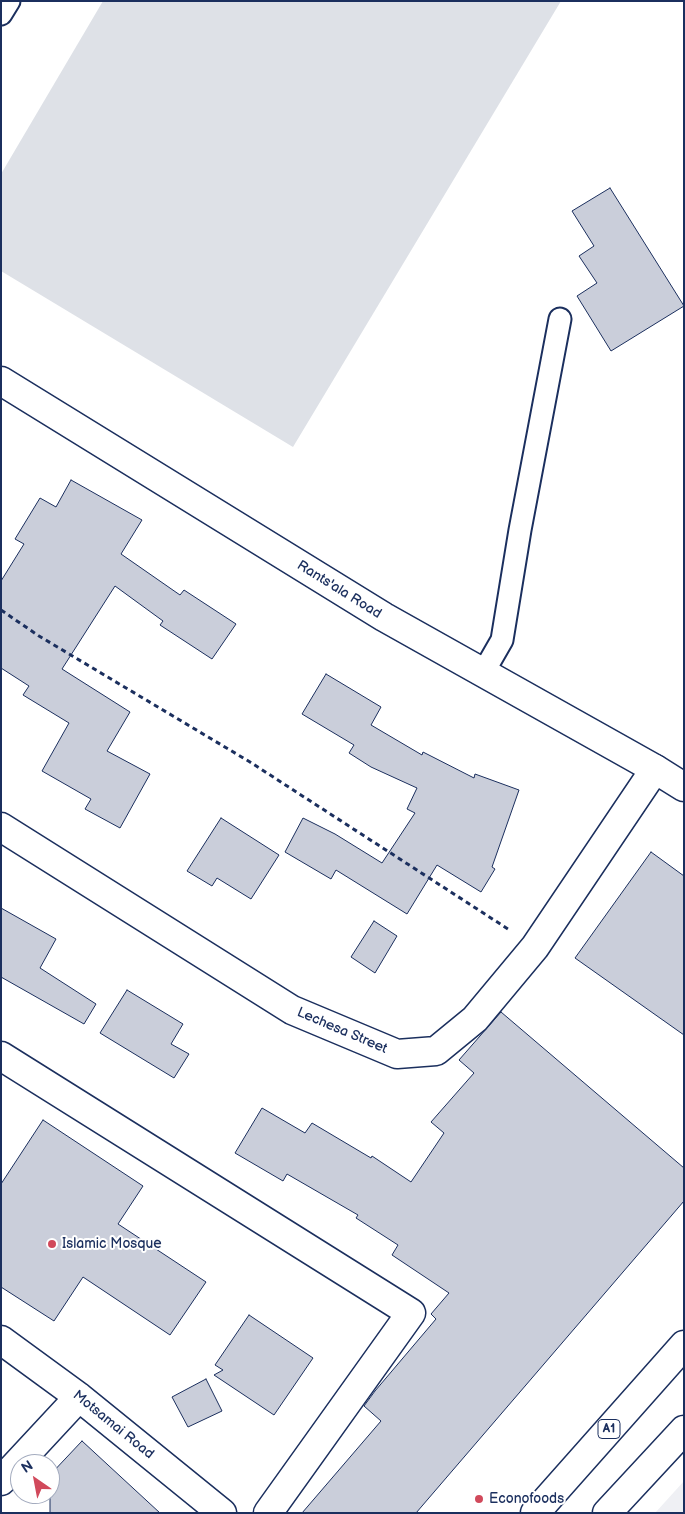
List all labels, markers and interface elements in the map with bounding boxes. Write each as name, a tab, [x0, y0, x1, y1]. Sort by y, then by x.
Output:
street label: Rants'ala Road	[294, 557, 384, 623]
street label: Lechesa Street	[294, 1004, 390, 1058]
place label: Islamic Mosque	[62, 1236, 162, 1252]
marker: Islamic Mosque	[46, 1238, 58, 1250]
street label: Motsamai Road	[69, 1387, 157, 1463]
road number: A1	[598, 1420, 620, 1438]
north arrow	[10, 1454, 60, 1504]
text: N	[18, 1457, 36, 1477]
place label: Econofoods	[489, 1491, 564, 1507]
marker: Econofoods	[473, 1493, 485, 1505]

